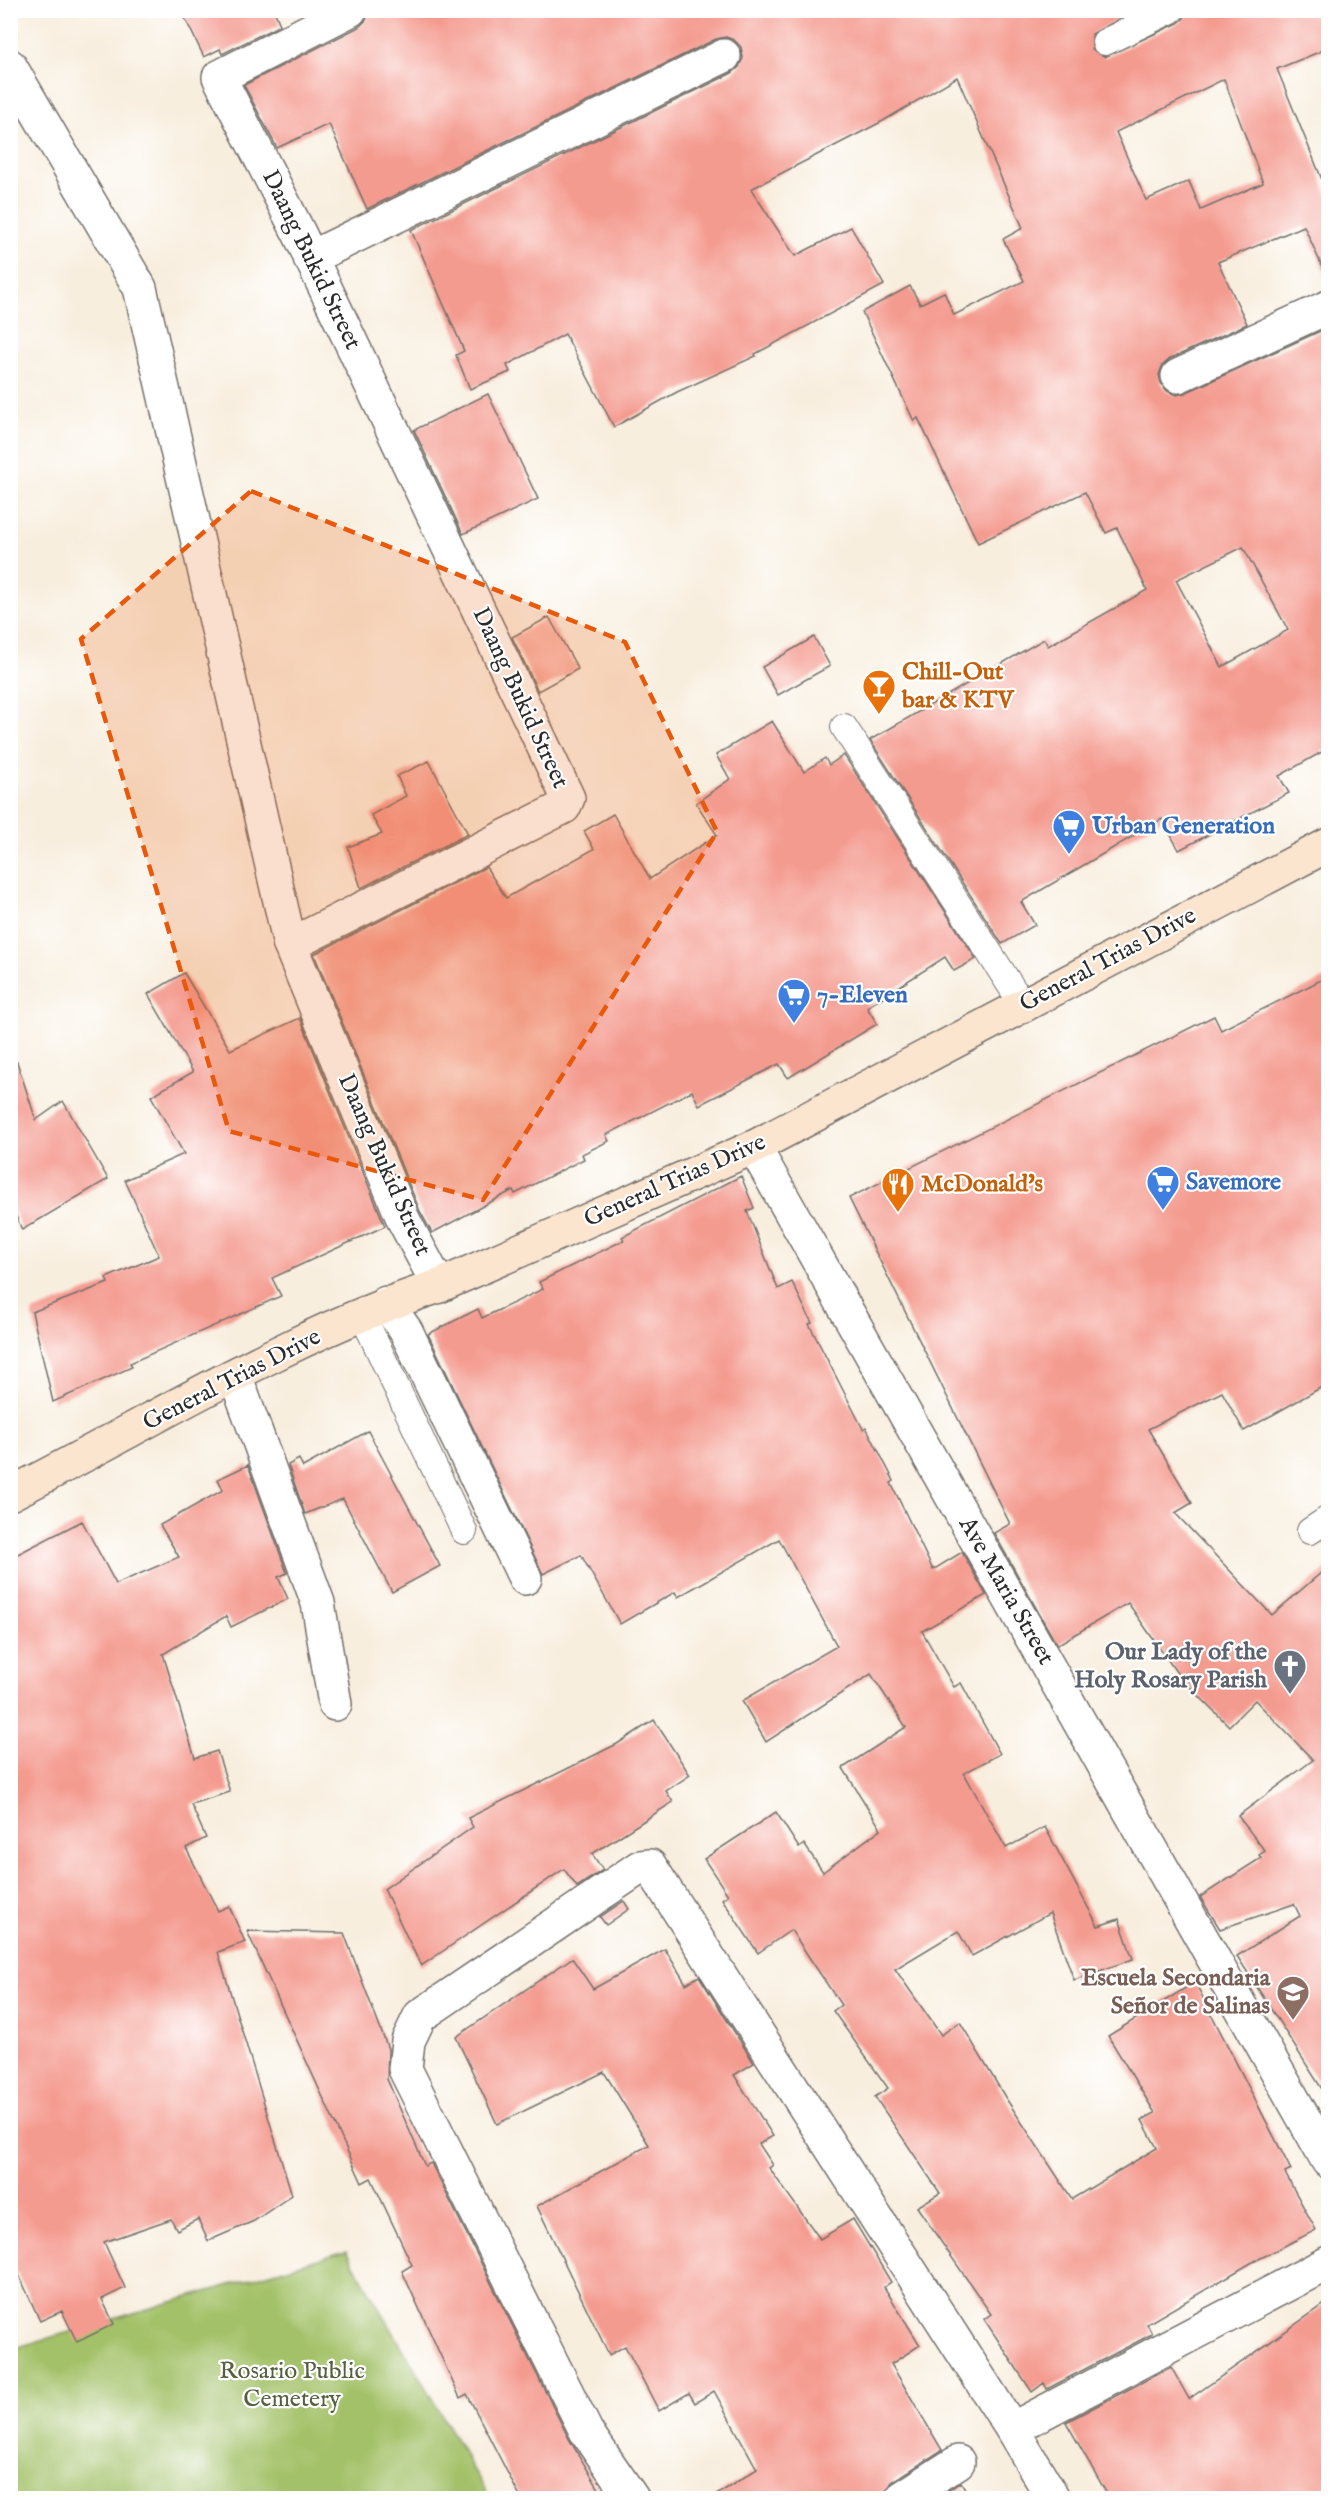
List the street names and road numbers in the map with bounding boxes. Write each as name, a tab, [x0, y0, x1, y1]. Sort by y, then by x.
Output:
street label: Daang Bukid Street	[254, 165, 368, 355]
street label: Daang Bukid Street	[464, 603, 576, 793]
street label: General Trias Drive	[1014, 900, 1202, 1020]
street label: Daang Bukid Street	[330, 1069, 438, 1261]
street label: General Trias Drive	[579, 1127, 771, 1235]
street label: General Trias Drive	[138, 1322, 326, 1438]
street label: Ave Maria Street	[951, 1511, 1061, 1671]

